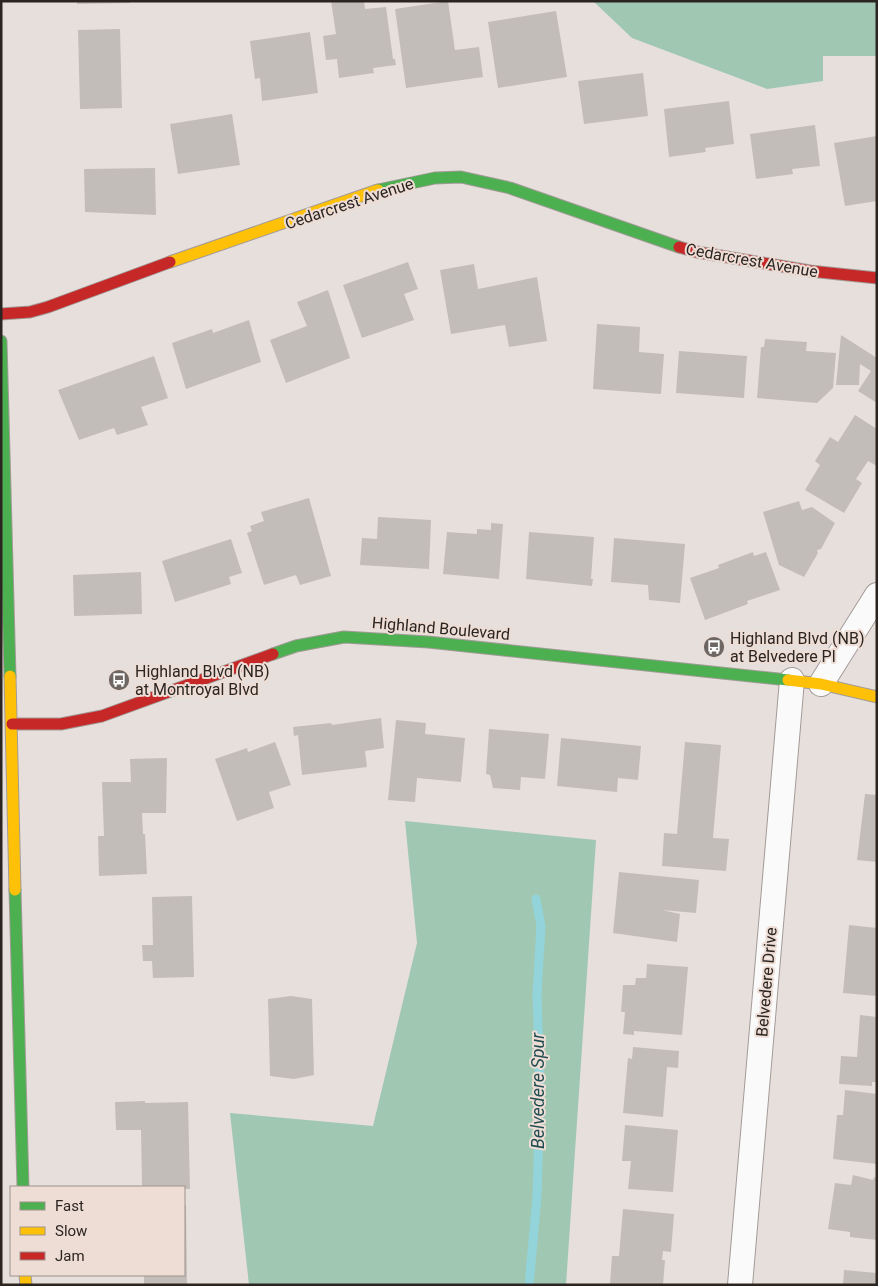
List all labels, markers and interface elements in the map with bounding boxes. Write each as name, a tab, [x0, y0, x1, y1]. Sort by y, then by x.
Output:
street label: Cedarcrest Avenue	[283, 174, 416, 233]
street label: Cedarcrest Avenue	[684, 240, 819, 281]
street label: Highland Boulevard	[371, 613, 511, 644]
place label: Highland Blvd (NB) at Belvedere Pl	[730, 629, 864, 666]
bus stop icon: Highland Blvd (NB) at Belvedere Pl	[702, 635, 726, 659]
place label: Highland Blvd (NB) at Montroyal Blvd	[135, 662, 269, 699]
bus stop icon: Highland Blvd (NB) at Montroyal Blvd	[107, 668, 131, 692]
street label: Belvedere Drive	[752, 927, 781, 1037]
water label: Belvedere Spur	[527, 1032, 548, 1149]
legend	[10, 1186, 185, 1276]
text: Fast	[55, 1197, 84, 1215]
text: Slow	[55, 1222, 87, 1240]
text: Jam	[55, 1247, 85, 1265]

